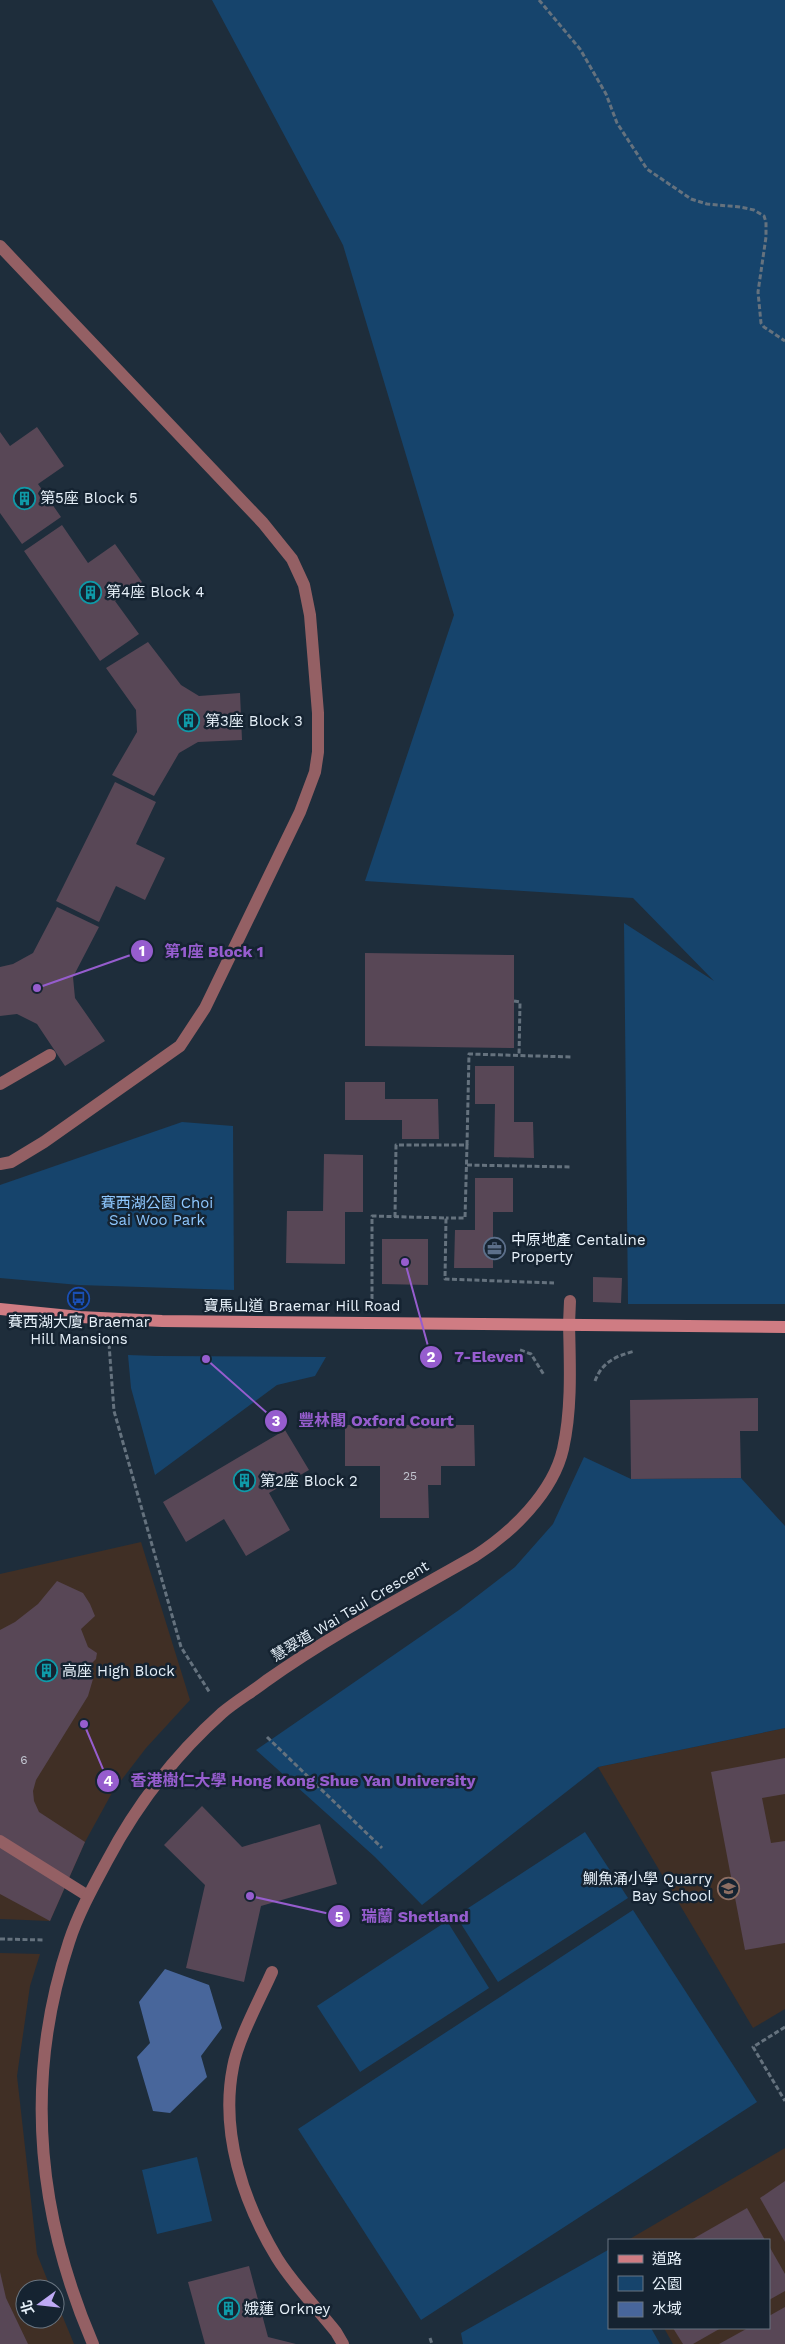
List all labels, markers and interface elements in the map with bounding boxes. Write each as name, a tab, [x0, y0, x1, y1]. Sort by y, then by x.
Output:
building icon: 第5座 Block 5	[12, 486, 36, 510]
place label: 第5座 Block 5	[40, 489, 138, 507]
building icon: 第4座 Block 4	[78, 580, 102, 604]
place label: 第4座 Block 4	[106, 583, 205, 601]
building icon: 第3座 Block 3	[177, 709, 201, 733]
place label: 第3座 Block 3	[205, 712, 303, 730]
callout: 第1座 Block 1	[129, 935, 274, 966]
text: 1	[139, 942, 145, 960]
text: 第1座 Block 1	[164, 942, 264, 961]
park label: 賽西湖公園 Choi Sai Woo Park	[101, 1194, 213, 1229]
place label: 中原地產 Centaline Property	[511, 1231, 646, 1266]
office icon: 中原地產 Centaline Property	[483, 1237, 507, 1261]
bus stop icon: 賽西湖大廈 Braemar Hill Mansions	[67, 1287, 91, 1311]
street label: 寶馬山道 Braemar Hill Road	[203, 1297, 401, 1315]
place label: 賽西湖大廈 Braemar Hill Mansions	[8, 1313, 150, 1348]
callout: 7-Eleven	[419, 1341, 534, 1372]
text: 7-Eleven	[454, 1347, 524, 1366]
text: 2	[427, 1348, 436, 1366]
callout: 豐林閣 Oxford Court	[263, 1405, 463, 1436]
text: 豐林閣 Oxford Court	[298, 1411, 454, 1430]
text: 3	[272, 1412, 281, 1430]
building icon: 第2座 Block 2	[232, 1469, 256, 1493]
house number: 25	[403, 1469, 417, 1483]
place label: 第2座 Block 2	[260, 1472, 358, 1490]
street label: 慧翠道 Wai Tsui Crescent	[268, 1556, 433, 1665]
building icon: 高座 High Block	[34, 1659, 58, 1683]
place label: 高座 High Block	[62, 1662, 175, 1680]
house number: 6	[20, 1753, 28, 1767]
callout: 香港樹仁大學 Hong Kong Shue Yan University	[95, 1765, 486, 1796]
text: 香港樹仁大學 Hong Kong Shue Yan University	[131, 1771, 476, 1790]
text: 4	[103, 1772, 113, 1790]
place label: 鰂魚涌小學 Quarry Bay School	[583, 1870, 712, 1905]
school or university icon: 鰂魚涌小學 Quarry Bay School	[716, 1876, 740, 1900]
callout: 瑞蘭 Shetland	[326, 1901, 479, 1932]
text: 瑞蘭 Shetland	[361, 1907, 469, 1926]
text: 5	[335, 1908, 344, 1926]
legend	[608, 2239, 770, 2329]
text: 道路	[652, 2250, 682, 2268]
text: 公園	[652, 2275, 682, 2293]
north arrow	[15, 2279, 65, 2329]
building icon: 娥蓮 Orkney	[216, 2297, 240, 2321]
text: 北	[18, 2299, 37, 2316]
place label: 娥蓮 Orkney	[244, 2300, 330, 2318]
text: 水域	[652, 2300, 682, 2318]

